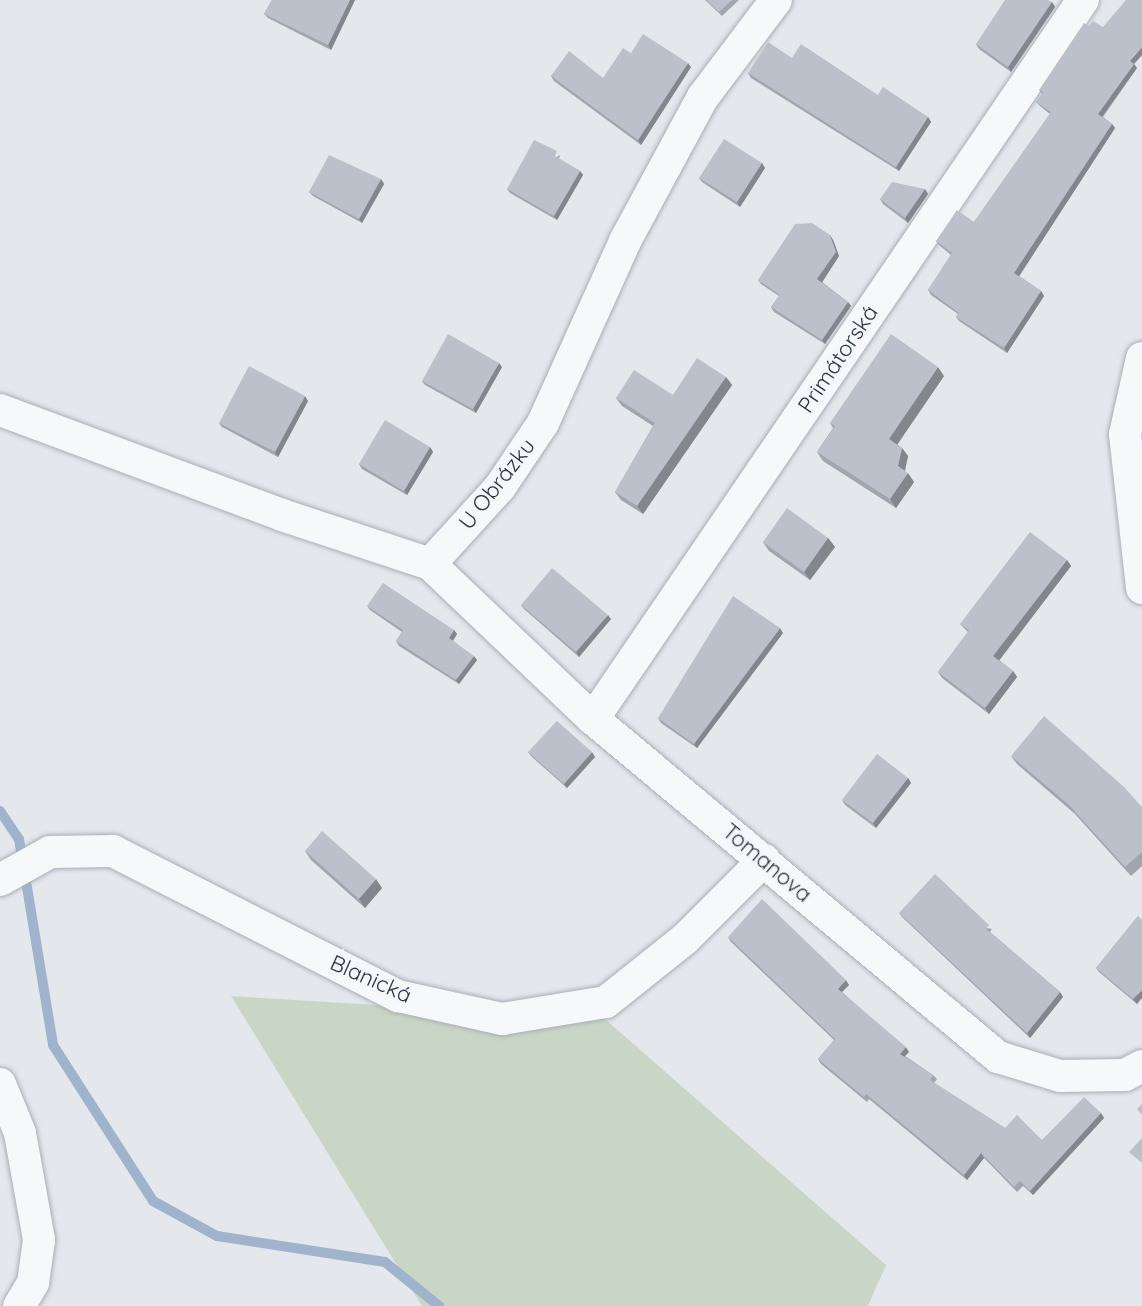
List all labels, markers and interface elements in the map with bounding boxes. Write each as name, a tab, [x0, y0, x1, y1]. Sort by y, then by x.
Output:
street label: Primátorská	[792, 300, 884, 418]
street label: U Obrázku	[453, 433, 541, 535]
street label: Tomanova	[717, 818, 817, 908]
street label: Blanická	[326, 949, 416, 1009]

